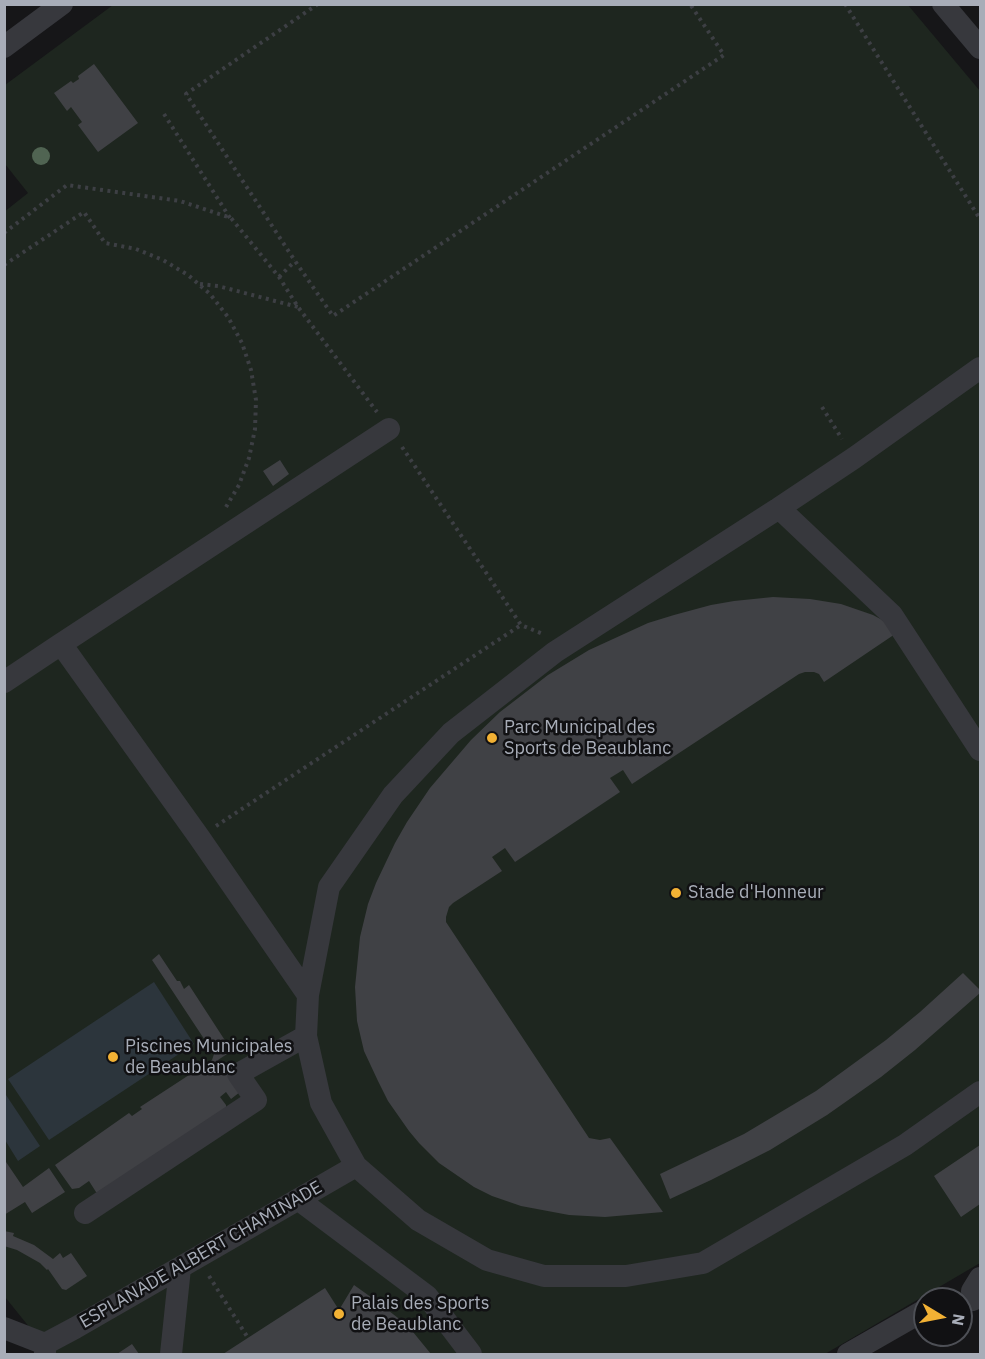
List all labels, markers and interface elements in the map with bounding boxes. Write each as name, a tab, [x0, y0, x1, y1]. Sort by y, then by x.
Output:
place label: Parc Municipal des Sports de Beaublanc	[504, 717, 671, 760]
marker: Parc Municipal des Sports de Beaublanc	[485, 731, 499, 745]
place label: Stade d'Honneur	[688, 882, 824, 904]
marker: Stade d'Honneur	[669, 886, 683, 900]
place label: Piscines Municipales de Beaublanc	[125, 1036, 293, 1078]
marker: Piscines Municipales de Beaublanc	[106, 1050, 120, 1064]
street label: ESPLANADE ALBERT CHAMINADE	[76, 1177, 326, 1333]
north arrow	[913, 1287, 973, 1347]
place label: Palais des Sports de Beaublanc	[351, 1293, 489, 1336]
marker: Palais des Sports de Beaublanc	[332, 1307, 346, 1321]
text: N	[948, 1312, 970, 1327]

